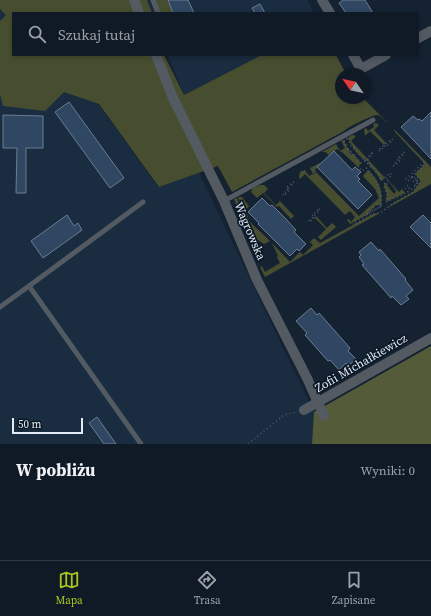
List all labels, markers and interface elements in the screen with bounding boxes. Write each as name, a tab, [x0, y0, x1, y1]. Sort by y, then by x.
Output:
search box	[12, 12, 419, 56]
icon: search	[26, 23, 48, 45]
text: Szukaj tutaj	[58, 24, 135, 45]
north arrow	[335, 68, 371, 104]
street label: Wagrowska	[231, 200, 270, 263]
street label: Zofii Michałkiewicz	[312, 330, 411, 396]
scale bar	[12, 416, 83, 435]
text: 50 m	[18, 417, 41, 432]
text: W pobliżu	[16, 458, 95, 482]
text: Wyniki: 0	[360, 462, 415, 479]
tab: Mapa	[56, 569, 83, 608]
tab: Trasa	[194, 569, 221, 608]
tab: Zapisane	[332, 569, 375, 608]

